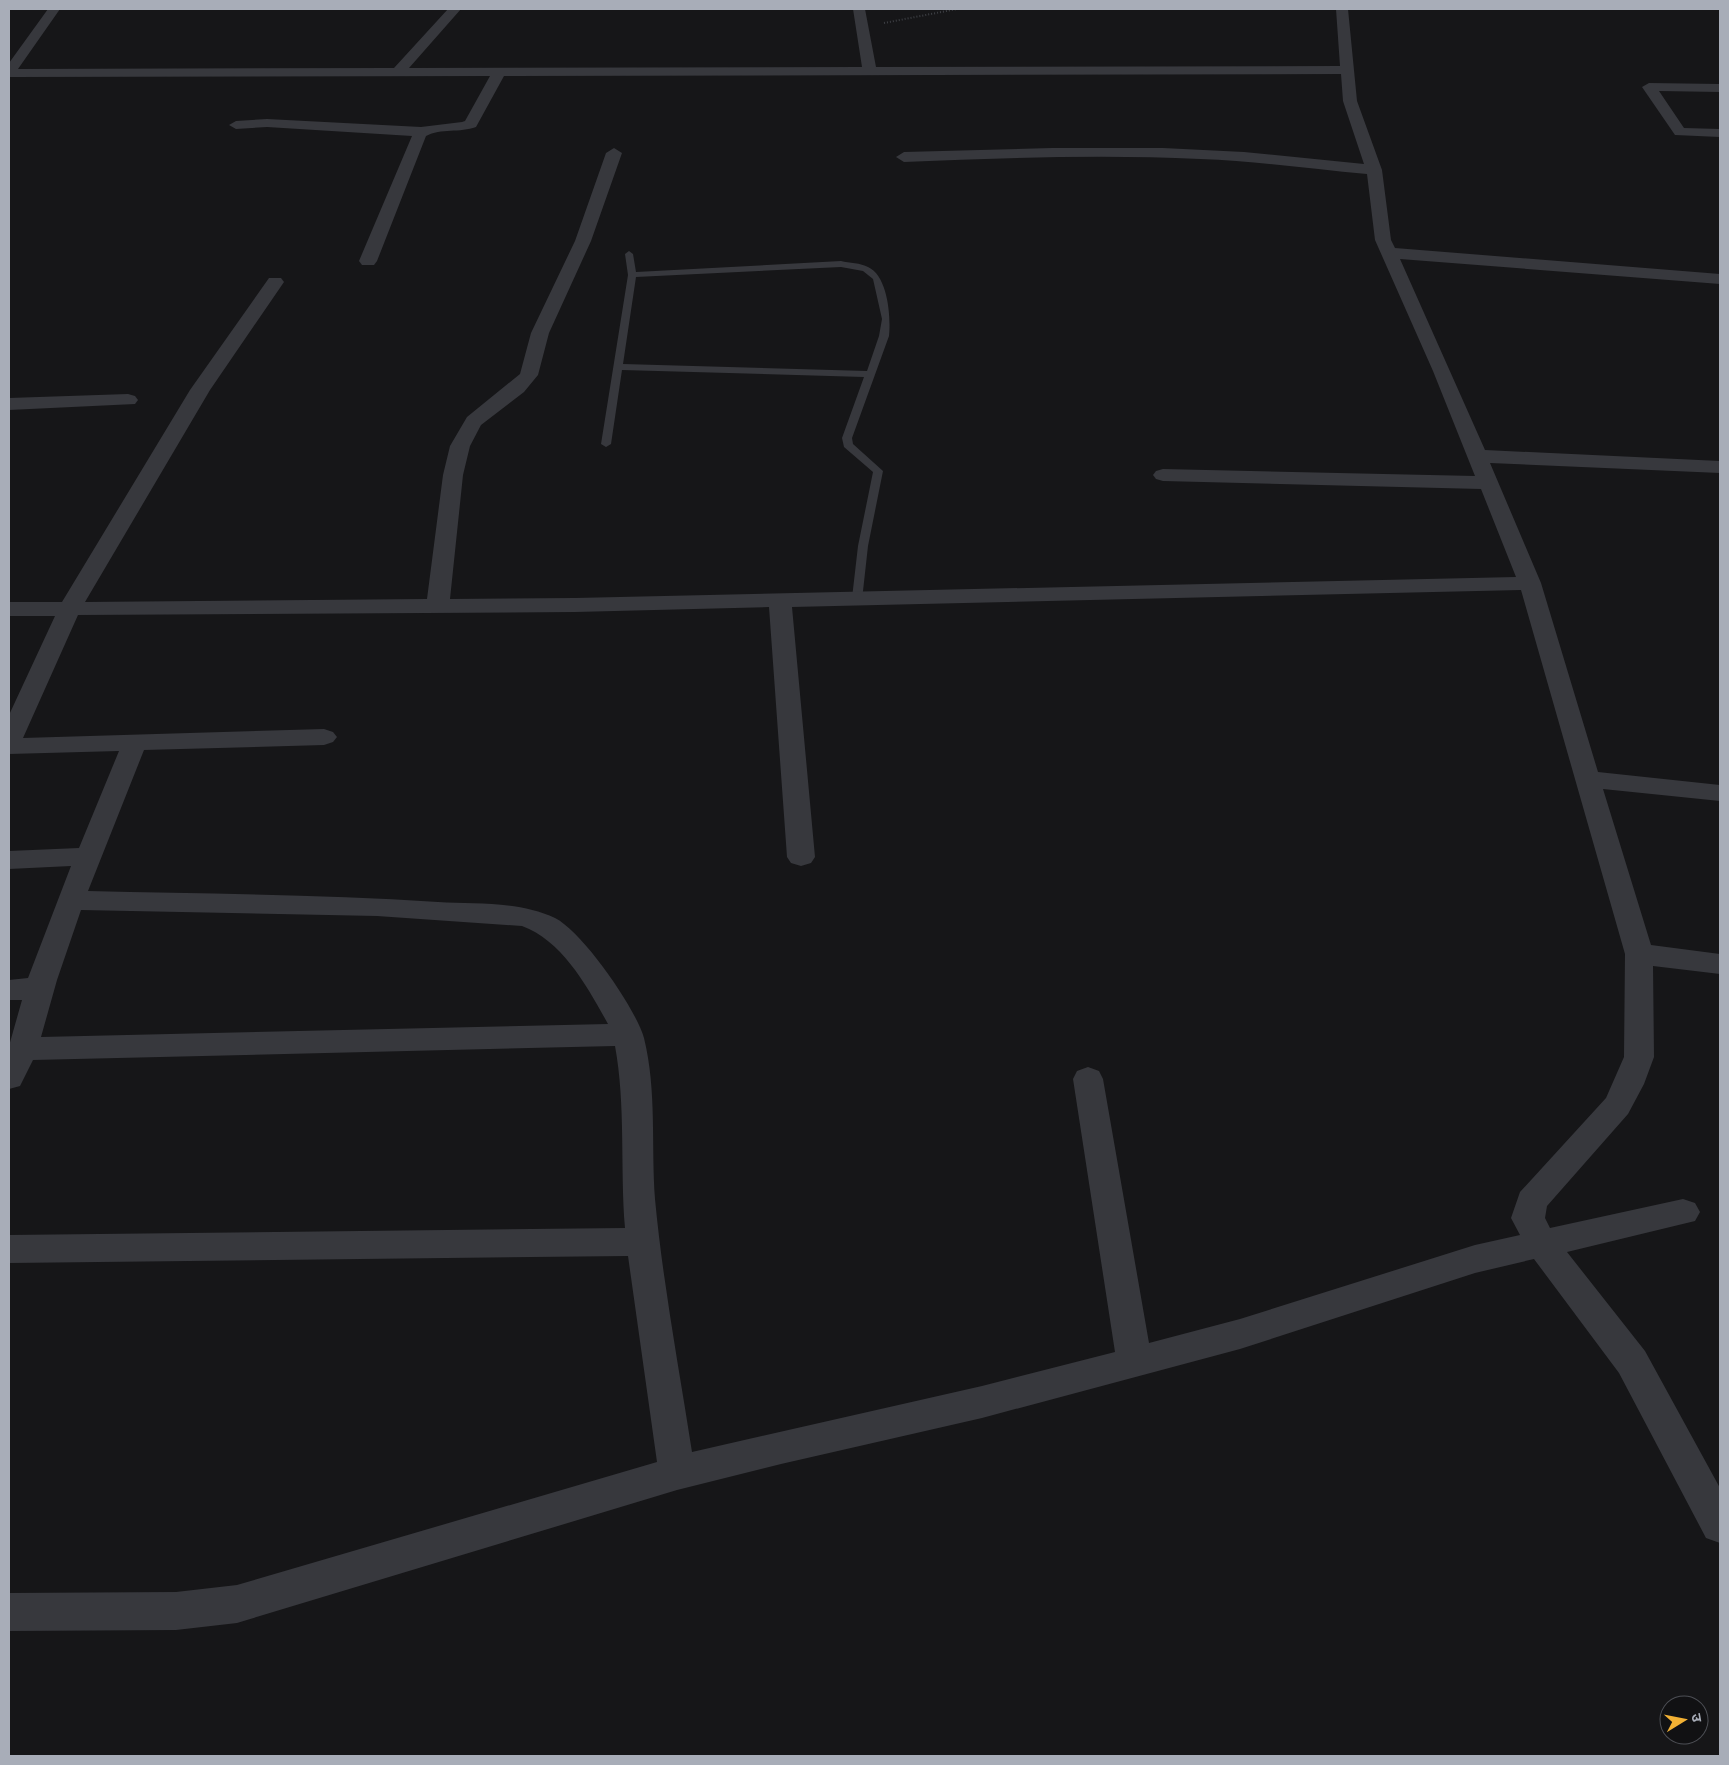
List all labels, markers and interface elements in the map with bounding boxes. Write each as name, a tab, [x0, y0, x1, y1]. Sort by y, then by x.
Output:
north arrow	[1659, 1695, 1709, 1745]
text: उ	[1688, 1712, 1707, 1724]

